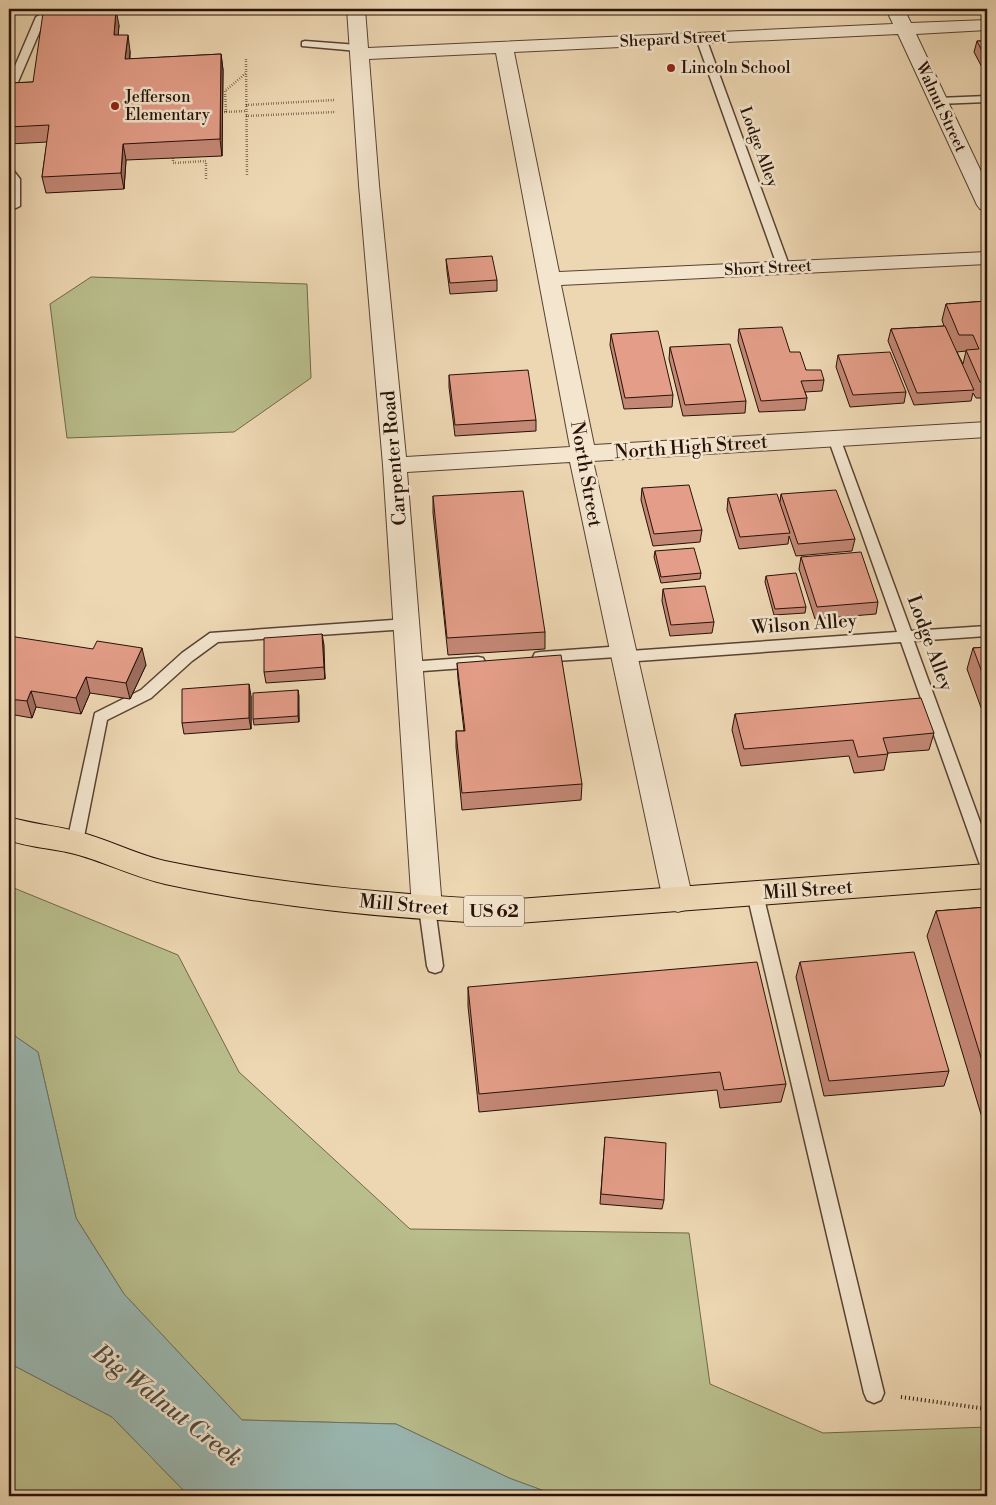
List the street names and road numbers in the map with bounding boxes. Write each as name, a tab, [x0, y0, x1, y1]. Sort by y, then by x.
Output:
street label: Shepard Street	[619, 26, 727, 52]
street label: Walnut Street	[911, 58, 971, 156]
street label: Lodge Alley	[735, 104, 783, 190]
street label: Short Street	[724, 256, 813, 280]
street label: Carpenter Road	[376, 389, 412, 527]
street label: North Street	[565, 419, 607, 529]
street label: North High Street	[613, 430, 769, 464]
street label: Lodge Alley	[902, 592, 959, 695]
street label: Wilson Alley	[749, 608, 858, 640]
street label: Mill Street	[762, 875, 854, 905]
street label: Mill Street	[358, 889, 450, 921]
road number: US 62	[464, 896, 524, 926]

